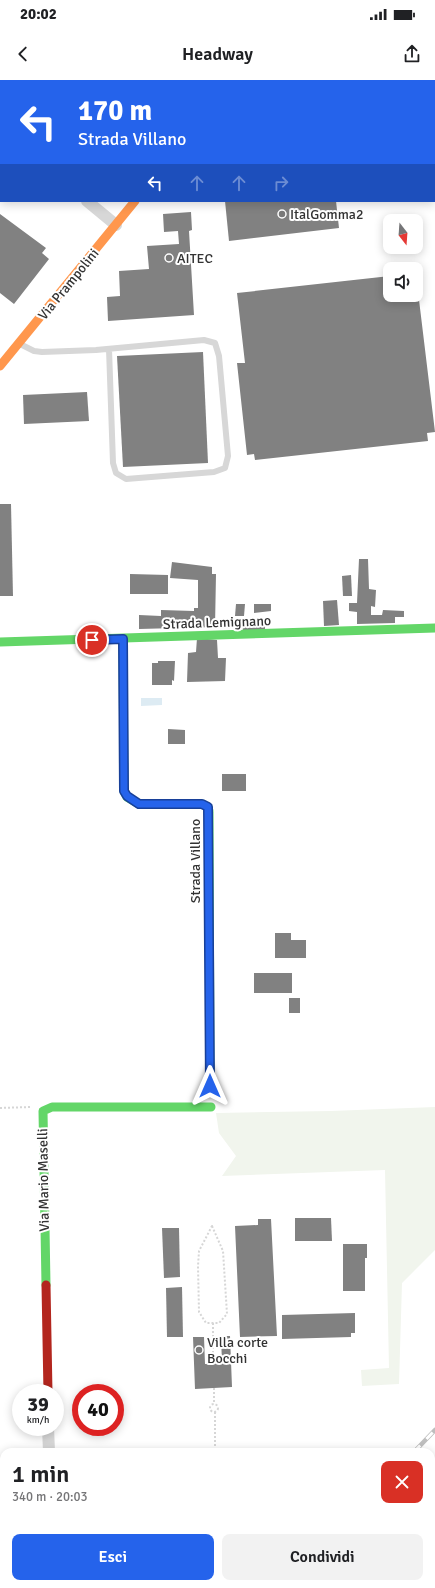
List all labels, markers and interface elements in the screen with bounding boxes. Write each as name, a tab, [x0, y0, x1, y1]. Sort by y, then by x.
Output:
text: 20:02	[20, 5, 57, 23]
icon: back	[12, 43, 34, 65]
text: Headway	[182, 43, 253, 65]
icon: share	[401, 43, 423, 65]
text: 170 m	[78, 94, 152, 128]
icon: left	[12, 96, 64, 148]
text: Strada Villano	[78, 128, 186, 150]
icon: left	[144, 172, 166, 194]
icon: ahead	[186, 172, 208, 194]
icon: ahead	[228, 172, 250, 194]
icon: right	[270, 172, 292, 194]
place label: ItalGomma2	[290, 206, 363, 223]
marker: ItalGomma2	[277, 209, 287, 219]
north arrow	[383, 214, 423, 254]
map controls	[383, 214, 423, 302]
street label: Via Prampolini	[34, 245, 102, 323]
place label: AITEC	[177, 250, 213, 267]
marker: AITEC	[164, 253, 174, 263]
button: sound	[383, 262, 423, 302]
street label: Strada Lemignano	[163, 612, 271, 633]
pin	[75, 623, 109, 657]
icon: arrive	[81, 629, 103, 651]
street label: Strada Villano	[187, 819, 204, 903]
position arrow	[189, 1065, 231, 1107]
street label: Via Mario Maselli	[34, 1128, 53, 1232]
place label: Villa corte Bocchi	[207, 1334, 268, 1367]
marker: Villa corte Bocchi	[194, 1345, 204, 1355]
speed limit sign: 40	[72, 1384, 124, 1436]
text: 39	[27, 1392, 49, 1417]
text: km/h	[27, 1414, 49, 1426]
text: 1 min	[12, 1459, 69, 1489]
button: close	[381, 1461, 423, 1503]
text: 340 m · 20:03	[12, 1489, 88, 1505]
button: Esci	[12, 1534, 214, 1580]
button: Condividi	[222, 1534, 423, 1580]

